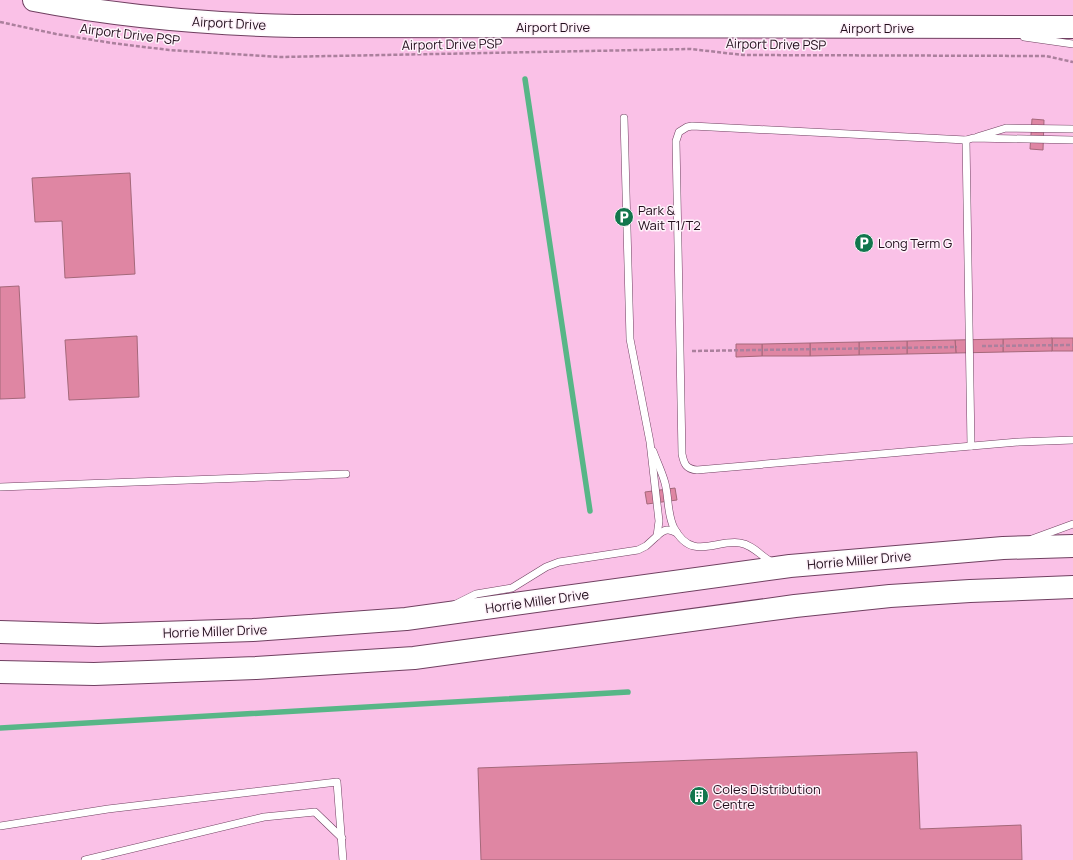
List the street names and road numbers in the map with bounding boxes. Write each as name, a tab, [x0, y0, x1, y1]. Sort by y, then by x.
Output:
street label: Airport Drive	[191, 12, 267, 34]
street label: Airport Drive	[516, 18, 591, 36]
street label: Airport Drive PSP	[79, 19, 181, 49]
street label: Airport Drive	[840, 19, 915, 37]
street label: Airport Drive PSP	[402, 34, 503, 54]
street label: Airport Drive PSP	[726, 34, 827, 54]
street label: Horrie Miller Drive	[806, 546, 912, 574]
street label: Horrie Miller Drive	[484, 585, 590, 617]
street label: Horrie Miller Drive	[162, 620, 268, 642]

